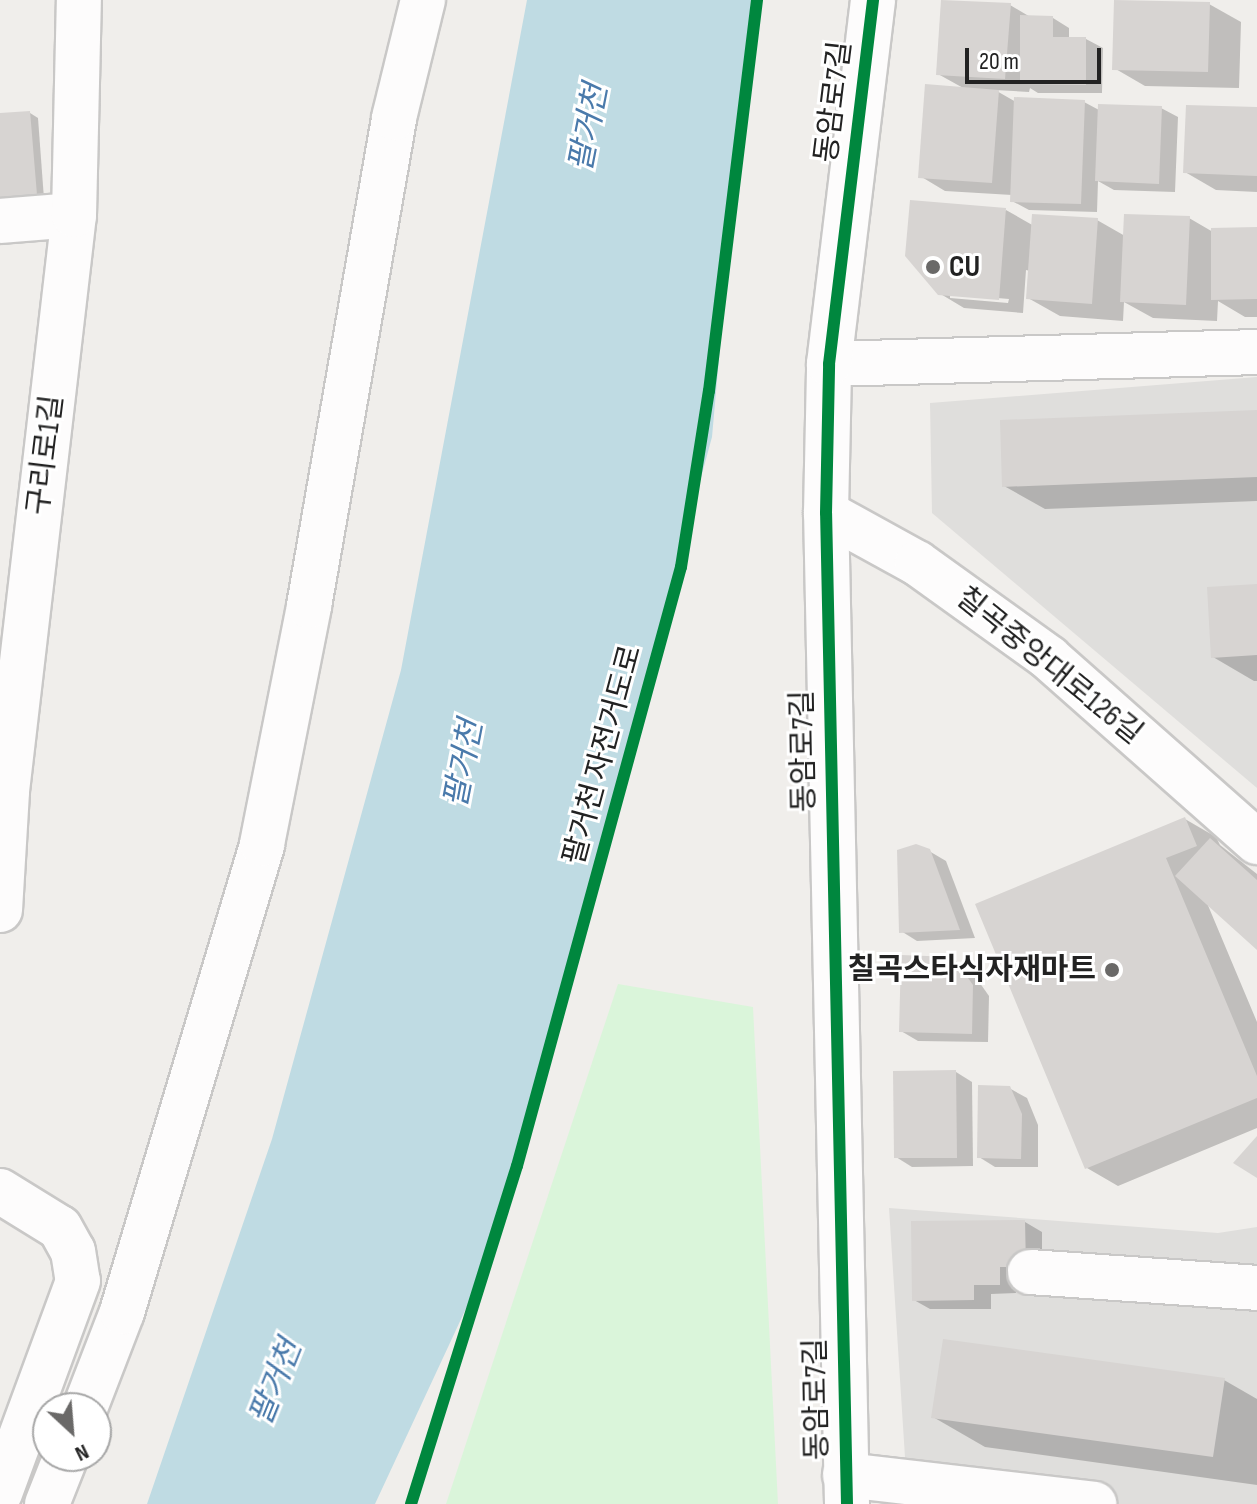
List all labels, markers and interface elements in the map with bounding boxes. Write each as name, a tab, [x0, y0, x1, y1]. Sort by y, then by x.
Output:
scale bar	[969, 32, 1105, 82]
street label: 동암로7길	[809, 39, 859, 165]
text: 20 m	[979, 47, 1019, 76]
water label: 팔거천	[563, 81, 617, 175]
place label: CU	[949, 249, 980, 285]
marker: CU	[924, 258, 942, 276]
street label: 구리로1길	[21, 393, 71, 517]
street label: 칠곡중앙대로126길	[948, 580, 1150, 752]
street label: 팔거천 자전거도로	[556, 641, 650, 869]
street label: 동암로7길	[785, 689, 823, 813]
water label: 팔거천	[438, 717, 492, 811]
place label: 칠곡스타식자재마트	[848, 952, 1096, 988]
marker: 칠곡스타식자재마트	[1103, 961, 1121, 979]
water label: 팔거천	[243, 1335, 311, 1431]
street label: 동암로7길	[798, 1337, 836, 1461]
north arrow	[32, 1392, 112, 1472]
text: N	[71, 1438, 93, 1467]

